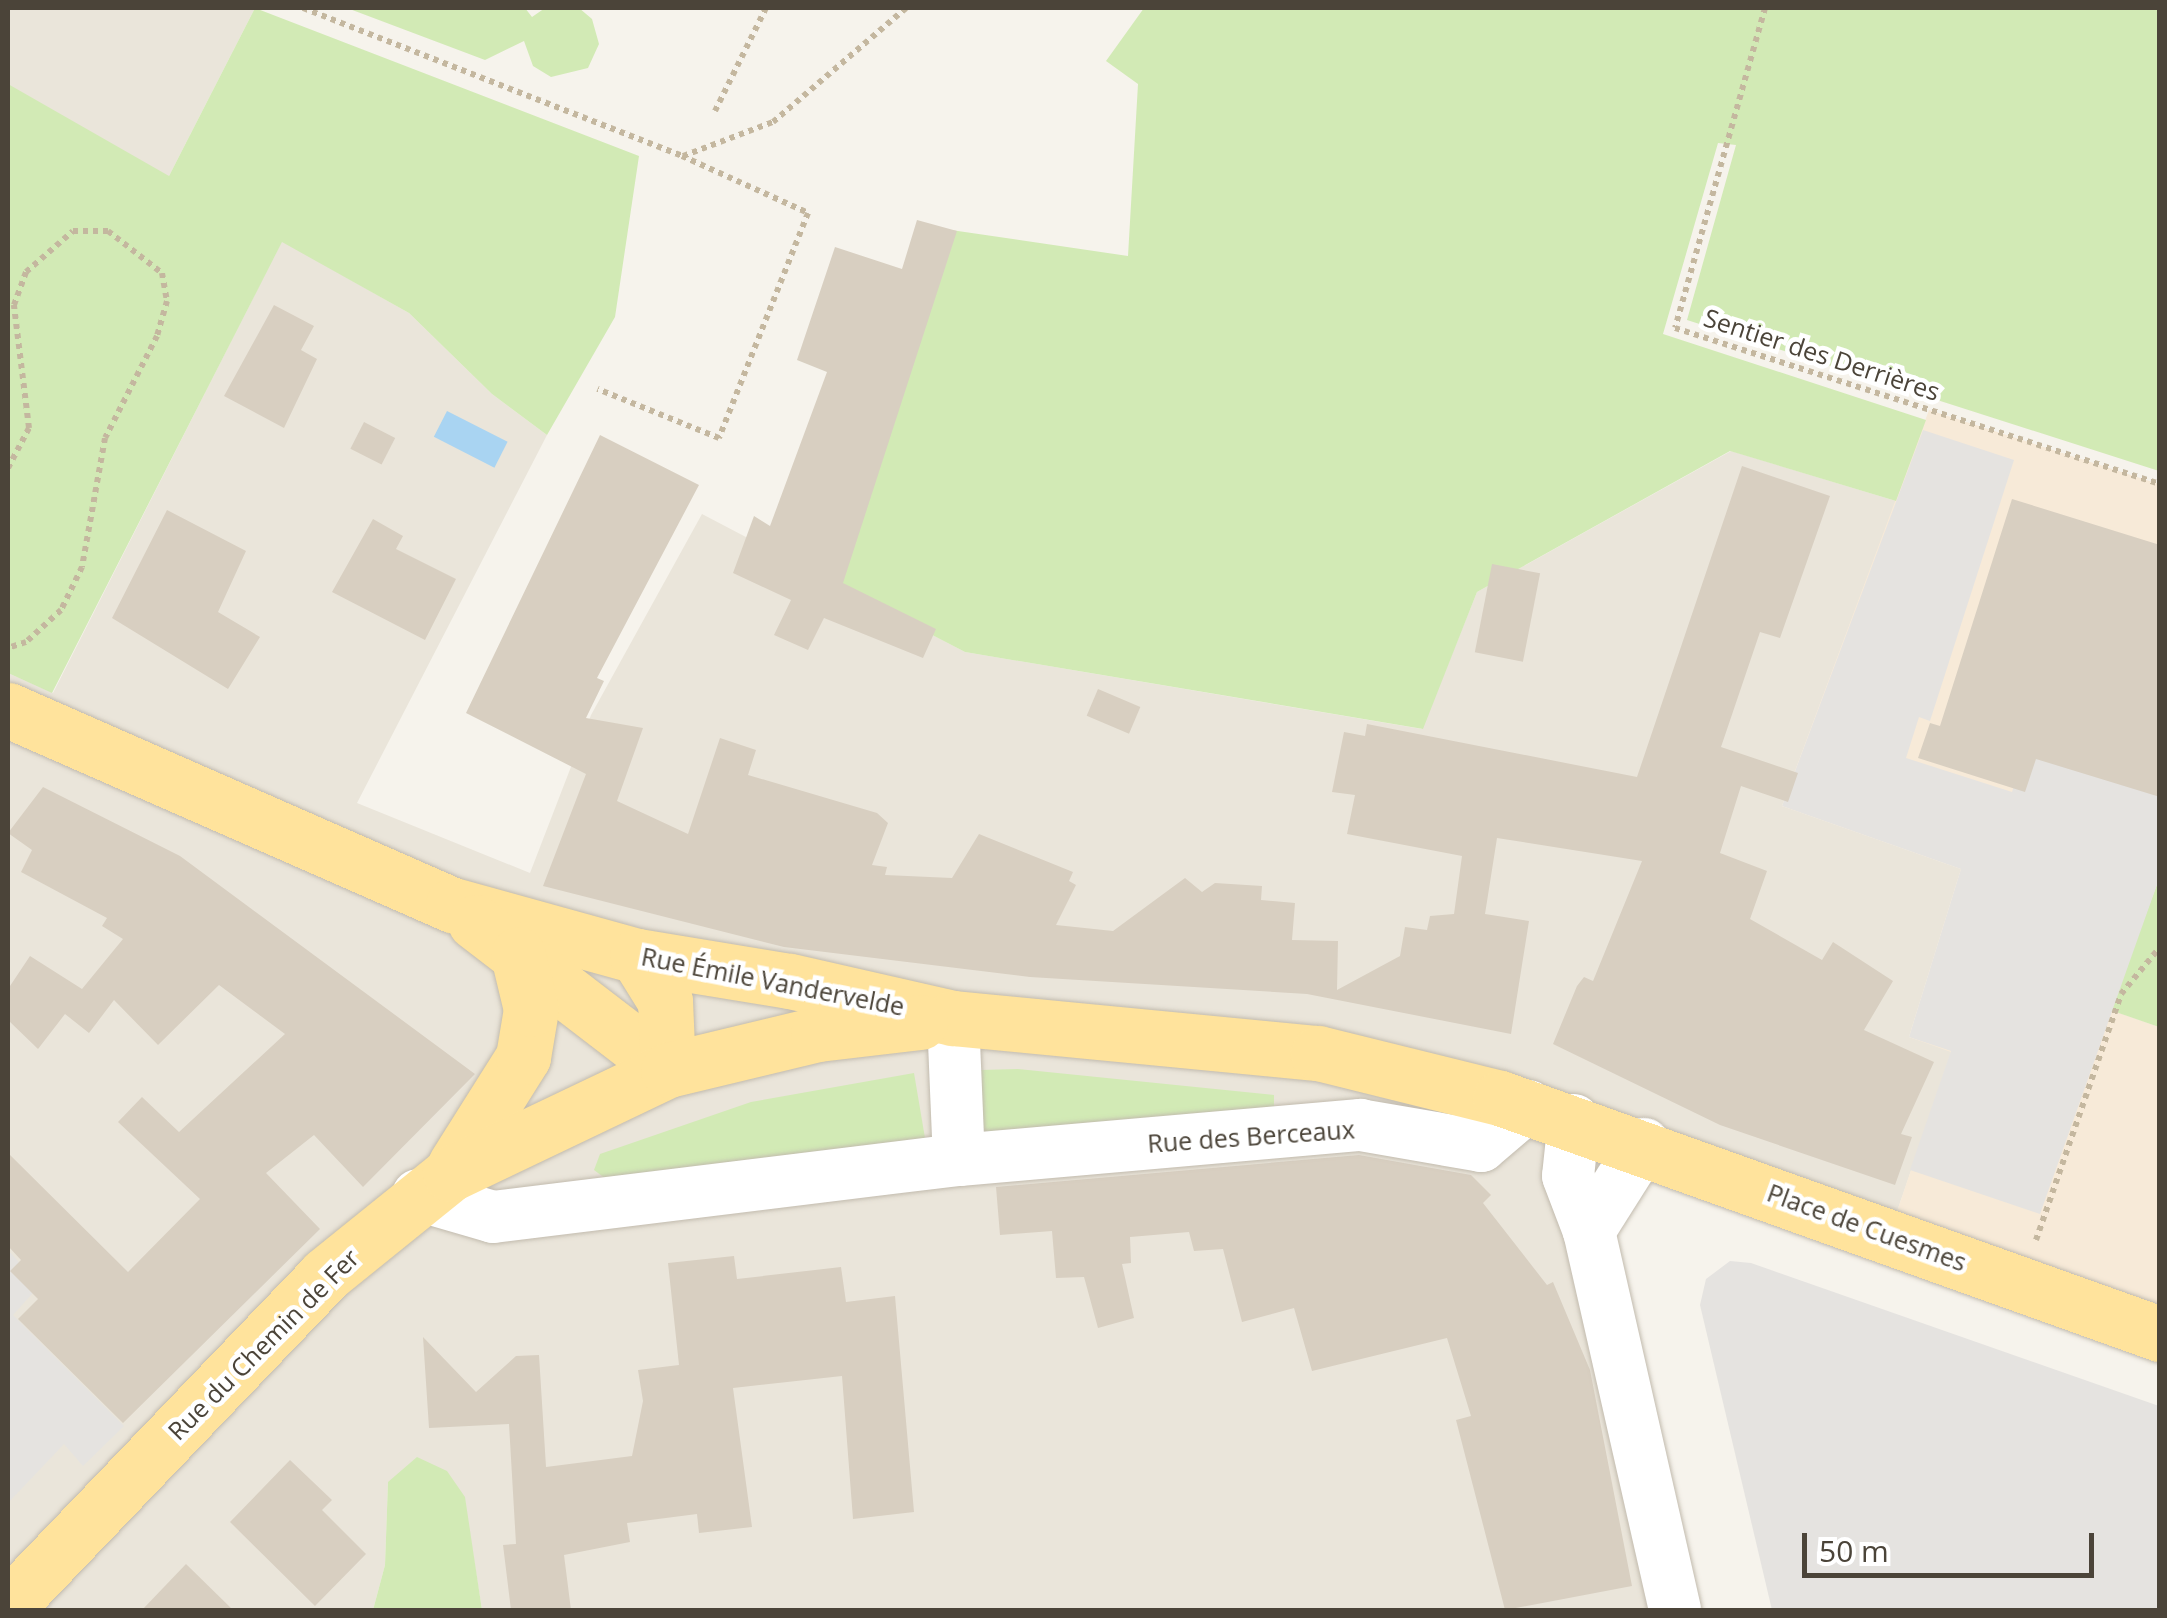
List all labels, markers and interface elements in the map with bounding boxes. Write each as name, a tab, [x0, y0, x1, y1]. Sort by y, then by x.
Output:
street label: Sentier des Derrières	[1700, 302, 1944, 406]
street label: Rue Émile Vandervelde	[639, 941, 907, 1021]
street label: Rue des Berceaux	[1146, 1114, 1356, 1158]
street label: Place de Cuesmes	[1763, 1177, 1971, 1277]
street label: Rue du Chemin de Fer	[161, 1242, 365, 1446]
scale bar	[1807, 1513, 2100, 1575]
text: 50 m	[1819, 1530, 1889, 1571]

